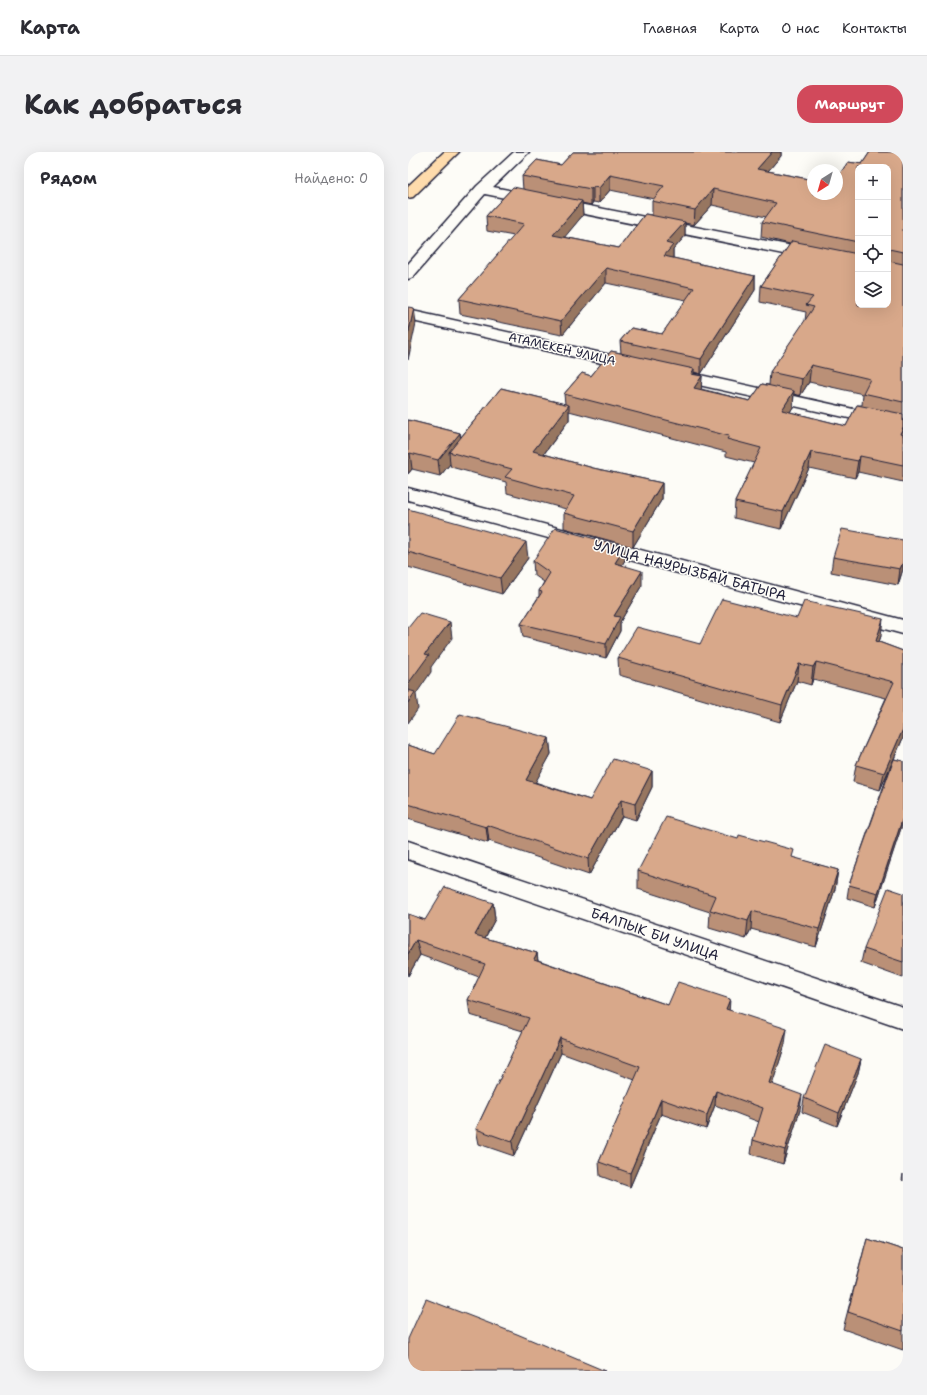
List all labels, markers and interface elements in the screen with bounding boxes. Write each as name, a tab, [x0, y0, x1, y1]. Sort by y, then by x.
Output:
text: Карта	[20, 15, 80, 40]
text: Главная	[643, 19, 697, 37]
text: Карта	[719, 19, 759, 37]
text: О нас	[781, 19, 820, 37]
text: Контакты	[842, 19, 907, 37]
text: Как добраться	[24, 85, 243, 123]
button: Маршрут	[797, 85, 903, 123]
north arrow	[807, 164, 843, 200]
map controls	[855, 164, 891, 308]
button: +	[855, 164, 891, 200]
text: Рядом	[40, 167, 97, 189]
text: Найдено: 0	[294, 170, 368, 187]
button: −	[855, 200, 891, 236]
button: locate	[855, 236, 891, 272]
button: layers	[855, 272, 891, 308]
street label: АТАМЕКЕН УЛИЦА	[507, 329, 617, 369]
street label: УЛИЦА НАУРЫЗБАЙ БАТЫРА	[592, 536, 788, 604]
street label: БАЛПЫК БИ УЛИЦА	[588, 904, 722, 964]

